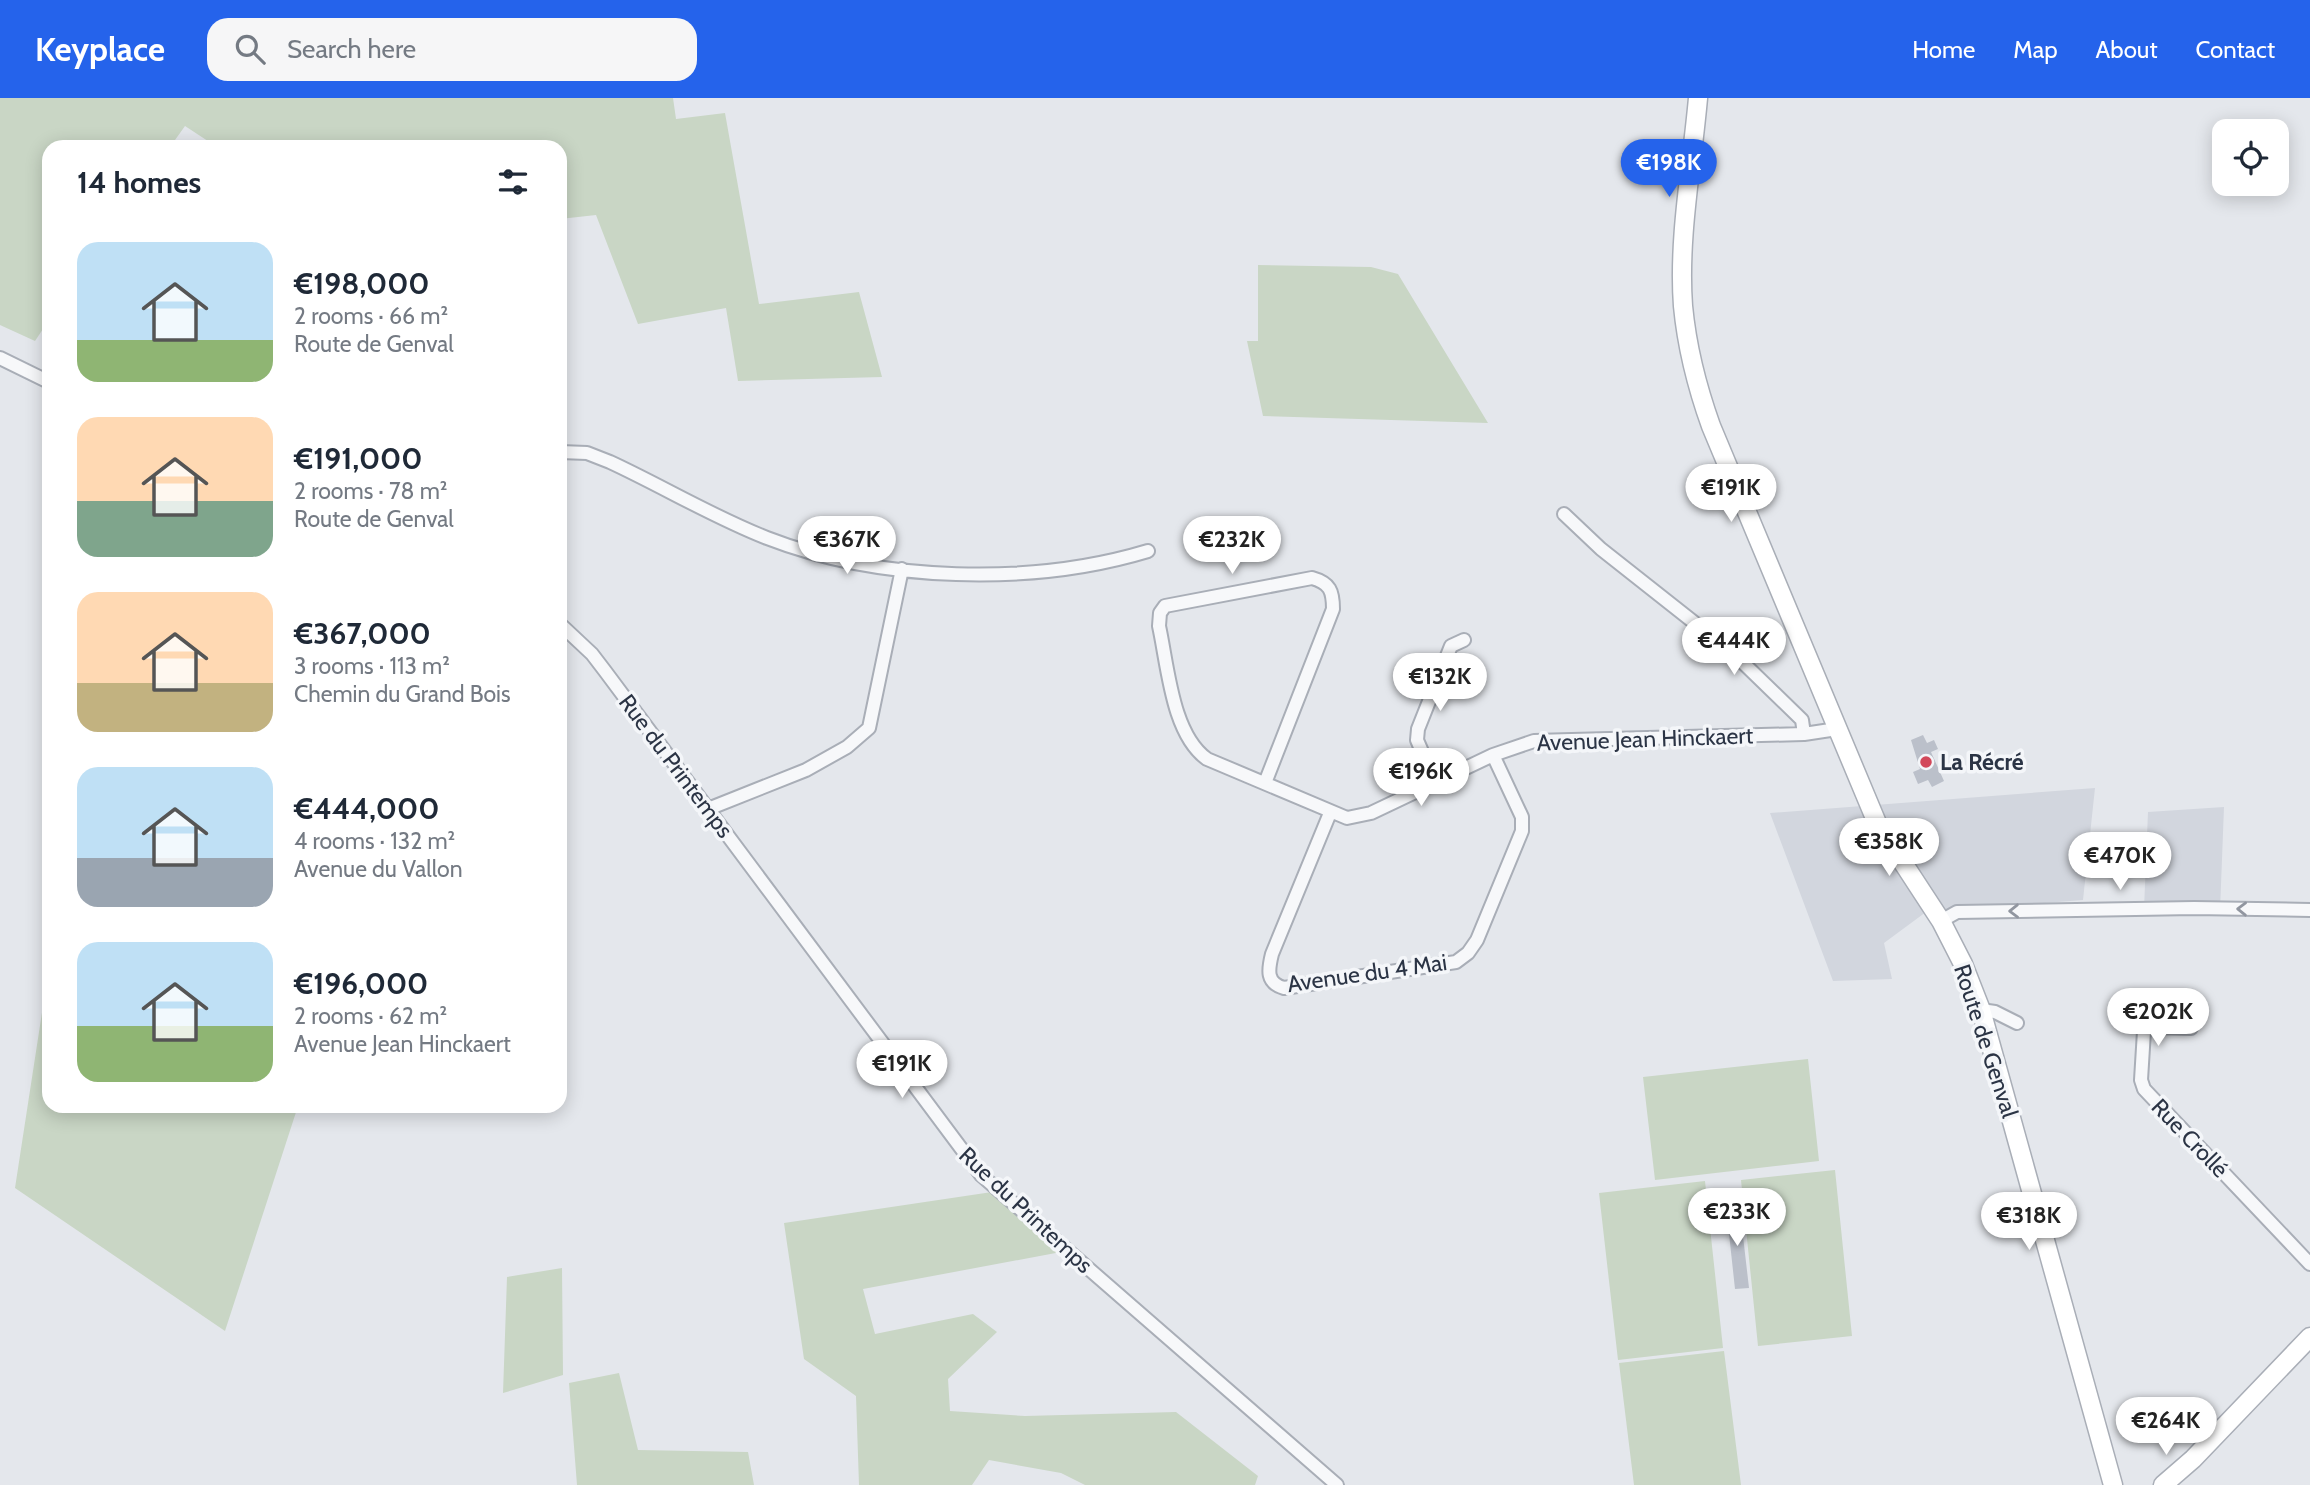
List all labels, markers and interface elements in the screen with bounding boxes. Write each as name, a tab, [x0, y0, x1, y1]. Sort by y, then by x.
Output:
search box	[207, 18, 697, 81]
text: Keyplace	[35, 29, 165, 69]
icon: search	[231, 30, 269, 68]
text: Search here	[287, 33, 416, 65]
text: Home	[1912, 35, 1975, 64]
text: Map	[2013, 35, 2058, 64]
text: About	[2096, 35, 2158, 64]
text: Contact	[2196, 35, 2275, 64]
map controls	[2212, 119, 2289, 196]
button: locate	[2212, 119, 2289, 196]
pin: €198K	[1620, 140, 1718, 199]
text: €198K	[1637, 148, 1701, 176]
icon: filters	[494, 163, 532, 201]
text: 14 homes	[77, 164, 201, 201]
text: €198,000	[294, 265, 430, 302]
icon: home	[133, 270, 217, 354]
text: 2 rooms · 66 m²	[294, 302, 448, 330]
text: Route de Genval	[294, 330, 454, 358]
text: €191,000	[294, 440, 422, 477]
icon: home	[133, 445, 217, 529]
pin: €191K	[1682, 464, 1780, 524]
text: €191K	[1701, 473, 1761, 501]
text: 2 rooms · 78 m²	[294, 477, 448, 505]
text: Route de Genval	[294, 505, 454, 533]
pin: €367K	[798, 517, 896, 576]
pin: €232K	[1183, 517, 1281, 576]
text: €367K	[814, 525, 880, 553]
text: €232K	[1199, 525, 1265, 553]
text: €367,000	[294, 615, 431, 652]
pin: €444K	[1685, 618, 1783, 677]
icon: home	[133, 620, 217, 704]
text: €444K	[1698, 626, 1770, 654]
text: 3 rooms · 113 m²	[294, 652, 450, 680]
pin: €132K	[1391, 654, 1489, 713]
text: €132K	[1409, 662, 1471, 690]
text: Chemin du Grand Bois	[294, 680, 511, 708]
street label: Rue du Printemps	[613, 689, 739, 843]
street label: Avenue Jean Hinckaert	[1536, 721, 1754, 757]
pin: €196K	[1372, 748, 1470, 808]
place label: La Récré	[1940, 748, 2024, 776]
marker: La Récré	[1918, 754, 1934, 770]
text: €196K	[1389, 757, 1453, 785]
text: €444,000	[294, 790, 439, 827]
icon: home	[133, 795, 217, 879]
pin: €358K	[1840, 818, 1938, 878]
text: 4 rooms · 132 m²	[294, 827, 455, 855]
text: €358K	[1855, 827, 1923, 855]
pin: €470K	[2071, 832, 2169, 892]
text: €470K	[2084, 841, 2156, 869]
text: Avenue du Vallon	[294, 855, 463, 883]
one-way arrow	[2236, 901, 2247, 917]
one-way arrow	[2009, 903, 2019, 919]
street label: Avenue du 4 Mai	[1285, 948, 1449, 998]
street label: Route de Genval	[1948, 961, 2024, 1122]
text: €196,000	[294, 965, 428, 1002]
icon: home	[133, 970, 217, 1054]
pin: €202K	[2109, 988, 2207, 1048]
text: €202K	[2123, 997, 2193, 1025]
text: 2 rooms · 62 m²	[294, 1002, 447, 1030]
text: Avenue Jean Hinckaert	[294, 1030, 511, 1058]
pin: €191K	[853, 1040, 951, 1100]
text: €191K	[872, 1049, 932, 1077]
street label: Rue Crollé	[2146, 1093, 2235, 1183]
street label: Rue du Printemps	[953, 1141, 1099, 1279]
pin: €233K	[1688, 1188, 1786, 1248]
pin: €318K	[1980, 1192, 2078, 1252]
text: €233K	[1704, 1197, 1770, 1225]
text: €318K	[1997, 1201, 2061, 1229]
pin: €264K	[2117, 1398, 2215, 1457]
text: €264K	[2132, 1406, 2200, 1434]

